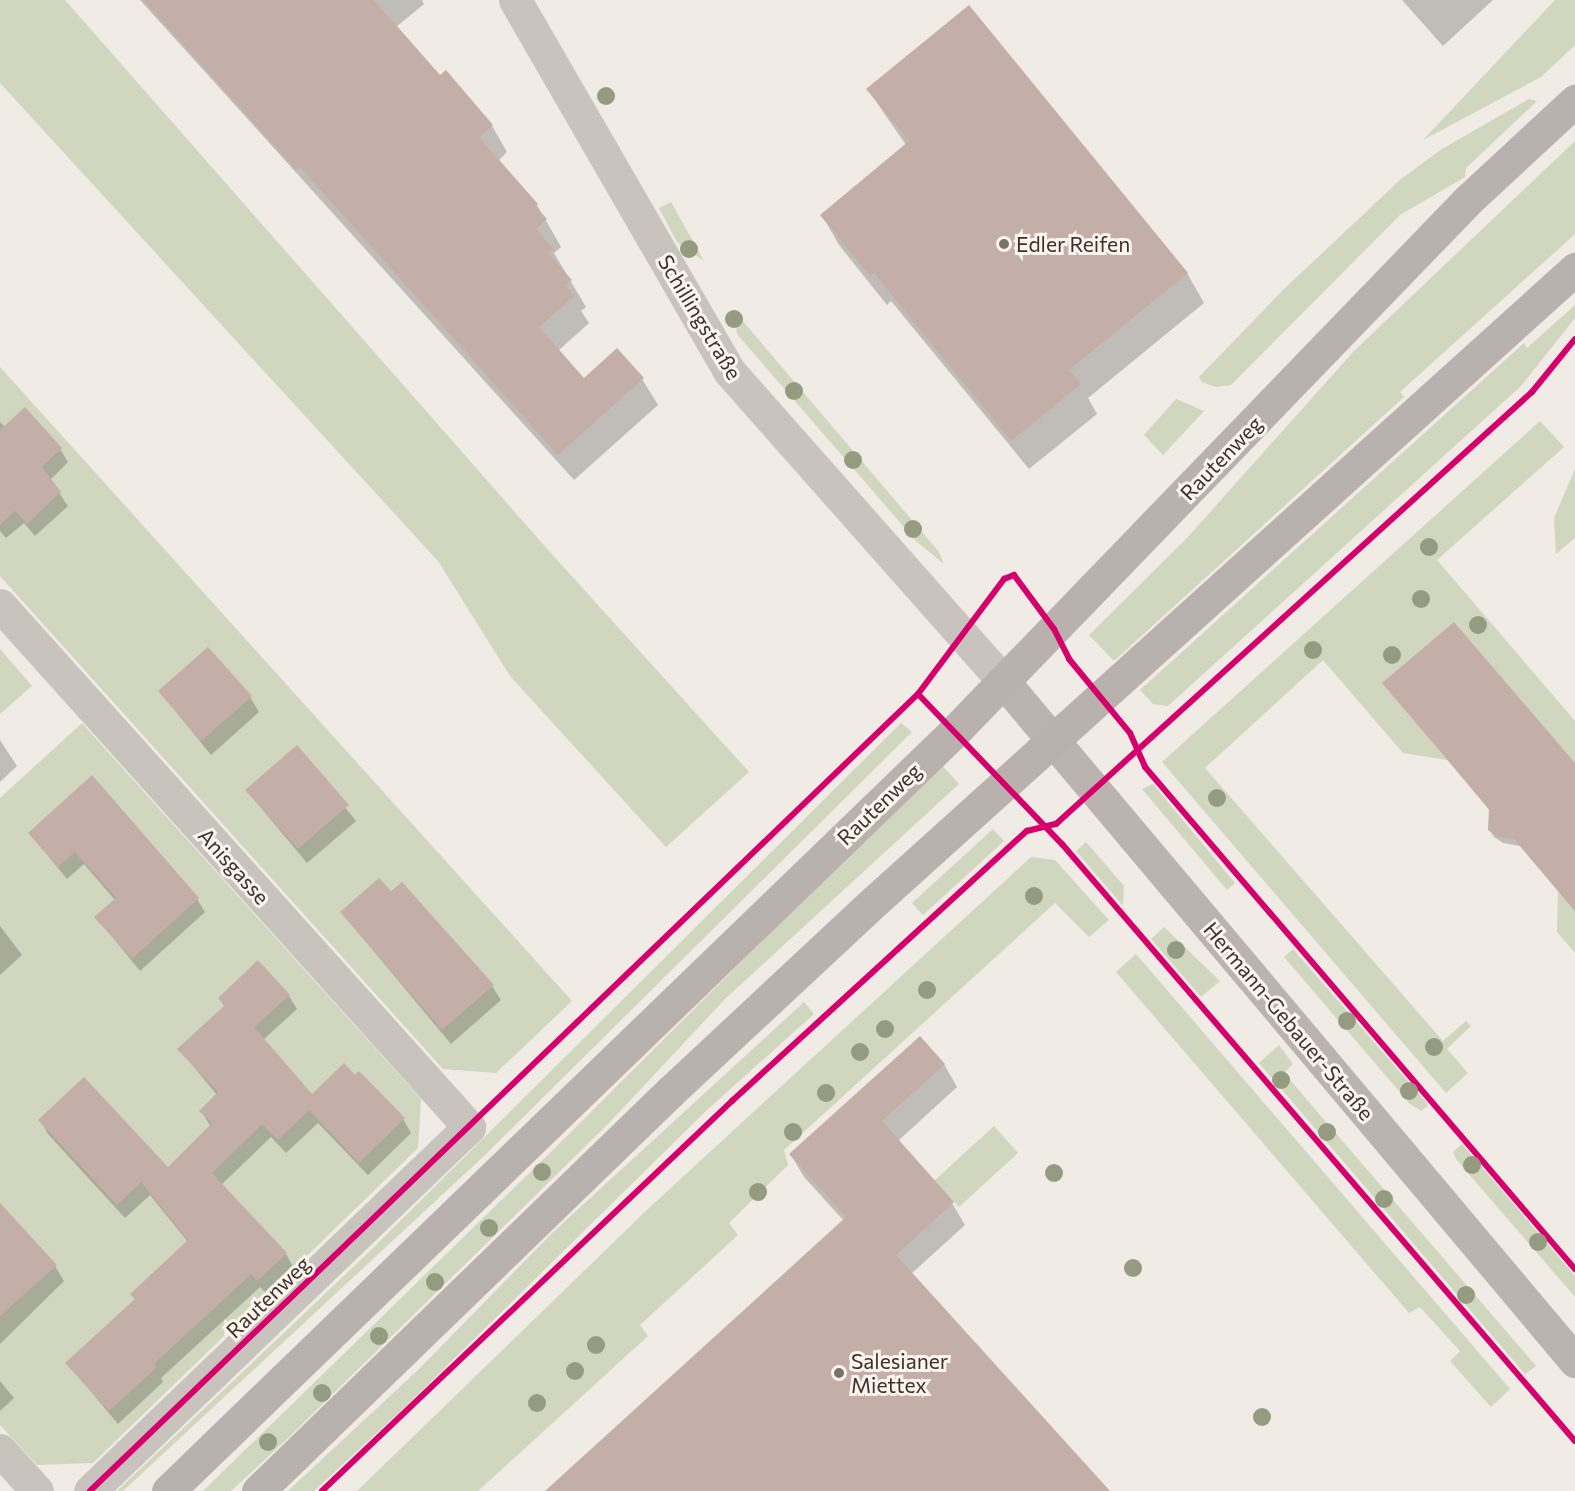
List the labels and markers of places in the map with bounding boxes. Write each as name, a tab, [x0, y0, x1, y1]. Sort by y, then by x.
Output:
place label: Edler Reifen	[1016, 231, 1130, 257]
marker: Edler Reifen	[997, 237, 1011, 251]
place label: Salesianer Miettex	[851, 1348, 948, 1398]
marker: Salesianer Miettex	[832, 1366, 846, 1380]

